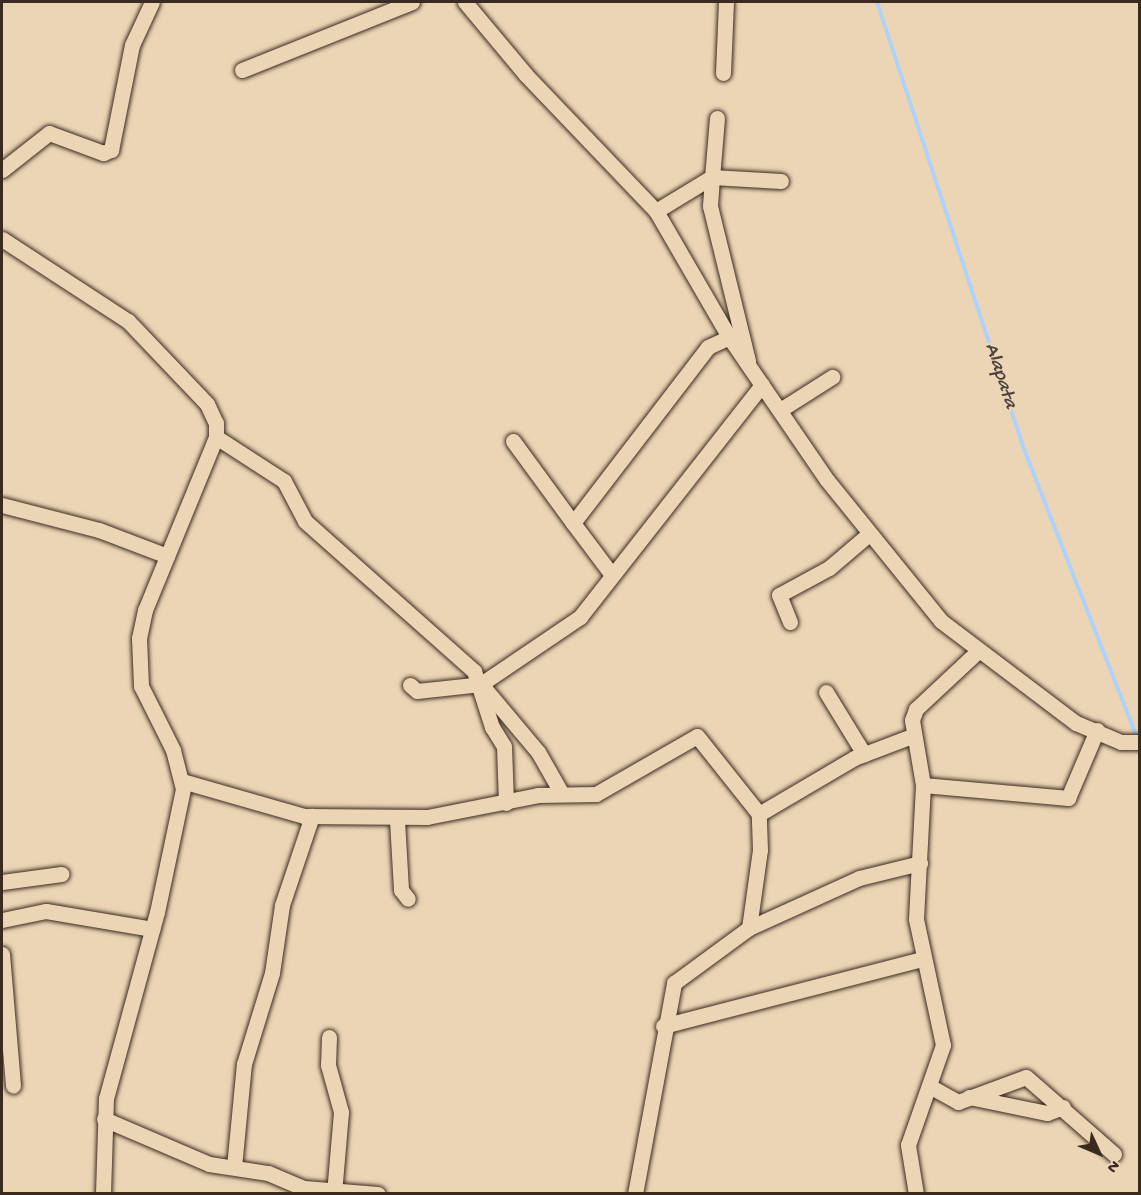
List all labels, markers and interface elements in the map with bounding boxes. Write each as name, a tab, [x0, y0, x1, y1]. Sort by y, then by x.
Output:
water label: Alapata	[978, 340, 1022, 412]
north arrow	[1069, 1123, 1129, 1183]
text: N	[1102, 1155, 1123, 1176]

